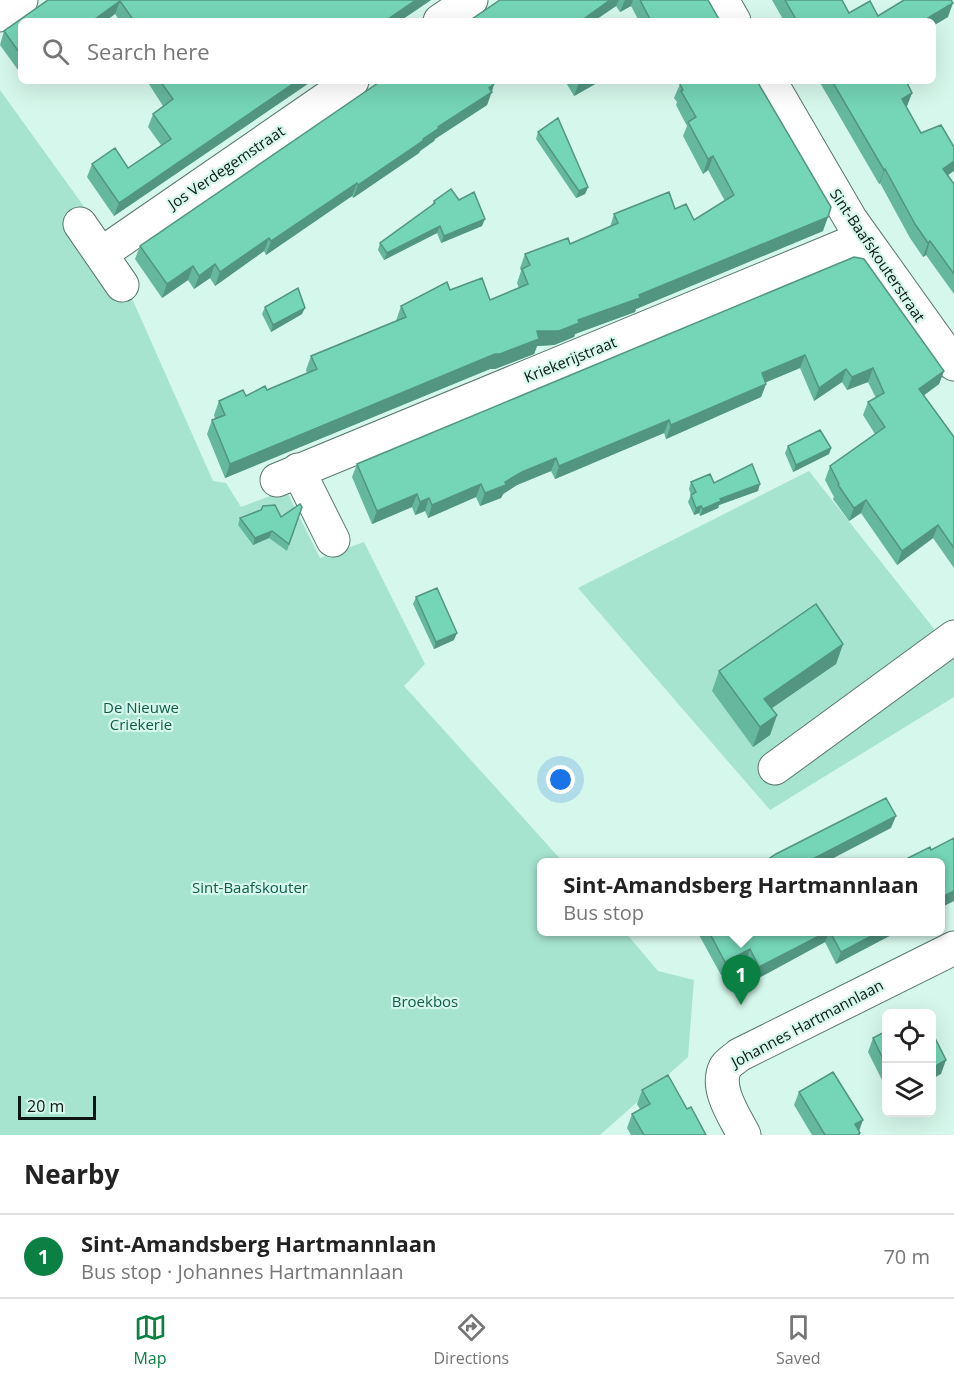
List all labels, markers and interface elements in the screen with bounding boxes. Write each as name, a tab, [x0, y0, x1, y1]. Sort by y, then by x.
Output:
search box	[18, 18, 936, 84]
icon: search	[39, 35, 72, 68]
text: Search here	[87, 36, 210, 66]
street label: Jos Verdegemstraat	[162, 121, 288, 215]
street label: Sint-Baafskouterstraat	[826, 184, 930, 326]
street label: Kriekerijstraat	[521, 331, 619, 387]
park label: De Nieuwe Criekerie	[103, 697, 179, 734]
your location	[546, 765, 575, 794]
popup	[537, 858, 945, 936]
text: Sint-Amandsberg Hartmannlaan	[563, 869, 919, 899]
park label: Sint-Baafskouter	[192, 877, 308, 897]
text: Bus stop	[563, 899, 644, 926]
pin: 1	[722, 956, 760, 1005]
street label: Johannes Hartmannlaan	[726, 974, 887, 1073]
park label: Broekbos	[392, 991, 458, 1011]
map controls	[882, 1009, 936, 1117]
button: locate	[882, 1009, 936, 1063]
button: layers	[882, 1063, 936, 1117]
scale bar	[18, 1093, 96, 1120]
text: 20 m	[27, 1095, 64, 1117]
text: Nearby	[24, 1156, 119, 1192]
text: Sint-Amandsberg Hartmannlaan	[81, 1228, 437, 1258]
text: 1	[38, 1243, 49, 1270]
text: 70 m	[883, 1243, 930, 1270]
text: Bus stop · Johannes Hartmannlaan	[81, 1258, 404, 1285]
tab: Map	[133, 1311, 167, 1369]
tab: Directions	[433, 1311, 509, 1369]
tab: Saved	[776, 1311, 821, 1369]

